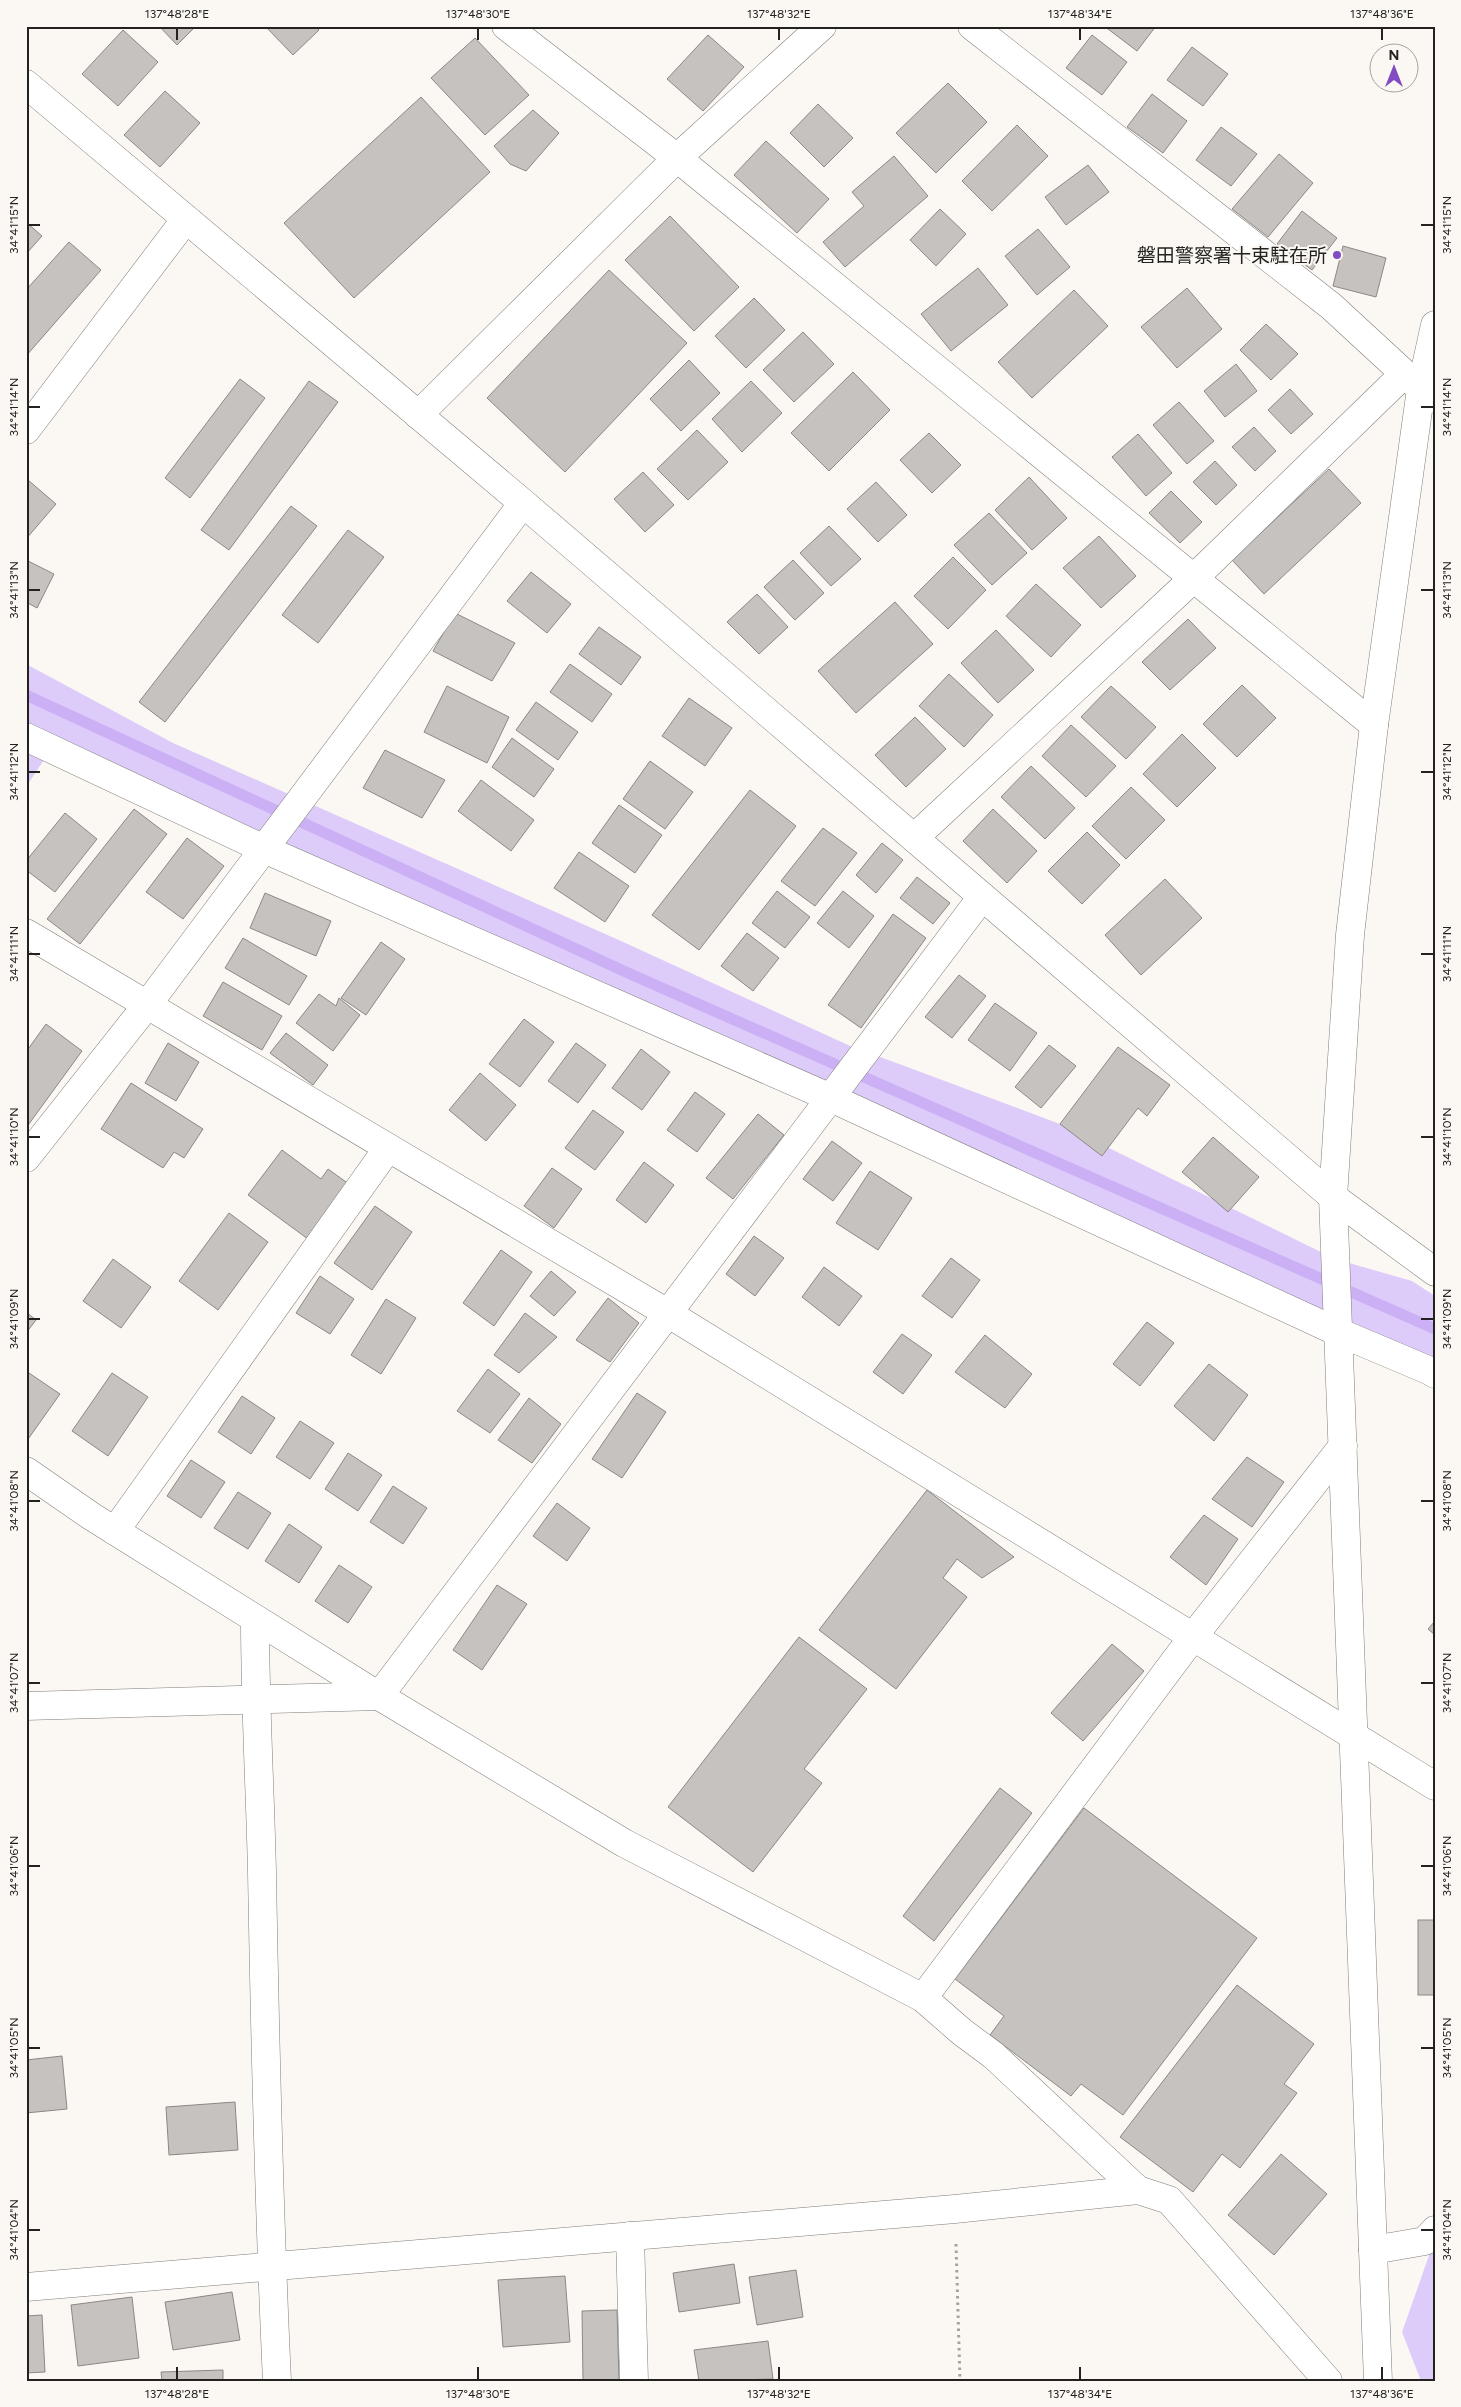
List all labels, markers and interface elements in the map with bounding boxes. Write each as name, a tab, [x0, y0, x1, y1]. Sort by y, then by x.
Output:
text: 137°48'28"E	[145, 7, 209, 21]
text: 137°48'30"E	[446, 7, 510, 21]
text: 137°48'32"E	[747, 7, 811, 21]
text: 137°48'34"E	[1048, 7, 1112, 21]
text: 137°48'36"E	[1350, 7, 1414, 21]
north arrow	[1368, 42, 1418, 92]
text: N	[1389, 47, 1399, 64]
text: 34°41'15"N	[7, 196, 21, 254]
text: 34°41'15"N	[1440, 196, 1454, 254]
place label: 磐田警察署十束駐在所	[1137, 244, 1327, 267]
marker: 磐田警察署十束駐在所	[1331, 249, 1343, 261]
text: 34°41'14"N	[7, 378, 21, 436]
text: 34°41'14"N	[1440, 378, 1454, 436]
text: 34°41'13"N	[7, 561, 21, 619]
text: 34°41'13"N	[1440, 561, 1454, 619]
text: 34°41'12"N	[7, 743, 21, 801]
text: 34°41'12"N	[1440, 743, 1454, 801]
text: 34°41'11"N	[7, 926, 21, 982]
text: 34°41'11"N	[1440, 926, 1454, 982]
text: 34°41'10"N	[7, 1108, 21, 1167]
text: 34°41'10"N	[1440, 1108, 1454, 1167]
text: 34°41'09"N	[7, 1289, 21, 1349]
text: 34°41'09"N	[1440, 1289, 1454, 1349]
text: 34°41'08"N	[7, 1470, 21, 1532]
text: 34°41'08"N	[1440, 1470, 1454, 1532]
text: 34°41'07"N	[7, 1653, 21, 1713]
text: 34°41'07"N	[1440, 1653, 1454, 1713]
text: 34°41'06"N	[7, 1836, 21, 1896]
text: 34°41'06"N	[1440, 1836, 1454, 1896]
text: 34°41'05"N	[7, 2018, 21, 2078]
text: 34°41'05"N	[1440, 2018, 1454, 2078]
text: 34°41'04"N	[7, 2199, 21, 2261]
text: 34°41'04"N	[1440, 2199, 1454, 2261]
text: 137°48'28"E	[145, 2387, 209, 2401]
text: 137°48'30"E	[446, 2387, 510, 2401]
text: 137°48'32"E	[747, 2387, 811, 2401]
text: 137°48'34"E	[1048, 2387, 1112, 2401]
text: 137°48'36"E	[1350, 2387, 1414, 2401]

